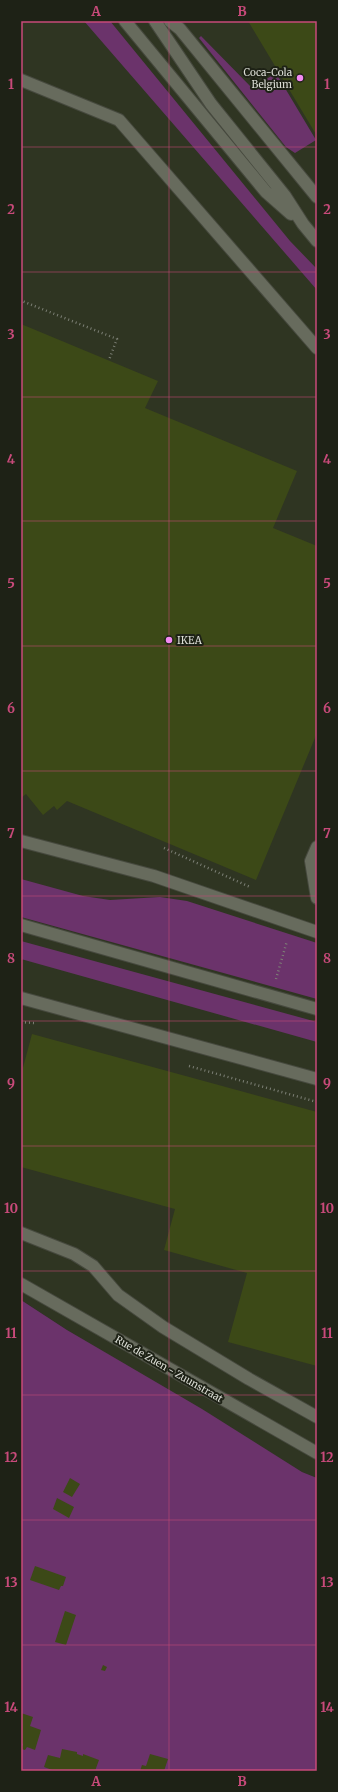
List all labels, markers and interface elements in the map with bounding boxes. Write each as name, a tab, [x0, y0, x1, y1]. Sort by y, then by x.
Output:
text: A	[90, 3, 101, 20]
text: B	[237, 3, 247, 20]
place label: Coca-Cola Belgium	[244, 66, 293, 91]
marker: Coca-Cola Belgium	[295, 73, 305, 83]
text: 1	[8, 76, 14, 93]
text: 1	[324, 76, 330, 93]
text: 2	[7, 201, 15, 218]
text: 2	[323, 201, 331, 218]
text: 3	[7, 326, 15, 343]
text: 3	[323, 326, 331, 343]
text: 4	[7, 451, 16, 468]
text: 4	[323, 451, 332, 468]
text: 5	[7, 575, 15, 592]
text: 5	[323, 575, 331, 592]
place label: IKEA	[177, 634, 203, 647]
marker: IKEA	[164, 635, 174, 645]
text: 6	[7, 700, 15, 717]
text: 6	[323, 700, 331, 717]
text: 7	[7, 825, 15, 842]
text: 7	[323, 825, 331, 842]
text: 8	[7, 950, 15, 967]
text: 8	[323, 950, 331, 967]
text: 9	[7, 1075, 15, 1092]
text: 9	[323, 1075, 331, 1092]
text: 10	[4, 1200, 18, 1217]
text: 10	[320, 1200, 334, 1217]
text: 11	[5, 1325, 17, 1342]
text: 11	[321, 1325, 333, 1342]
street label: Rue de Zuen - Zuunstraat	[113, 1333, 225, 1405]
text: 12	[4, 1449, 18, 1466]
text: 12	[320, 1449, 334, 1466]
text: 13	[4, 1574, 18, 1591]
text: 13	[320, 1574, 334, 1591]
text: 14	[4, 1699, 19, 1716]
text: 14	[320, 1699, 335, 1716]
text: A	[90, 1773, 101, 1790]
text: B	[237, 1773, 247, 1790]

